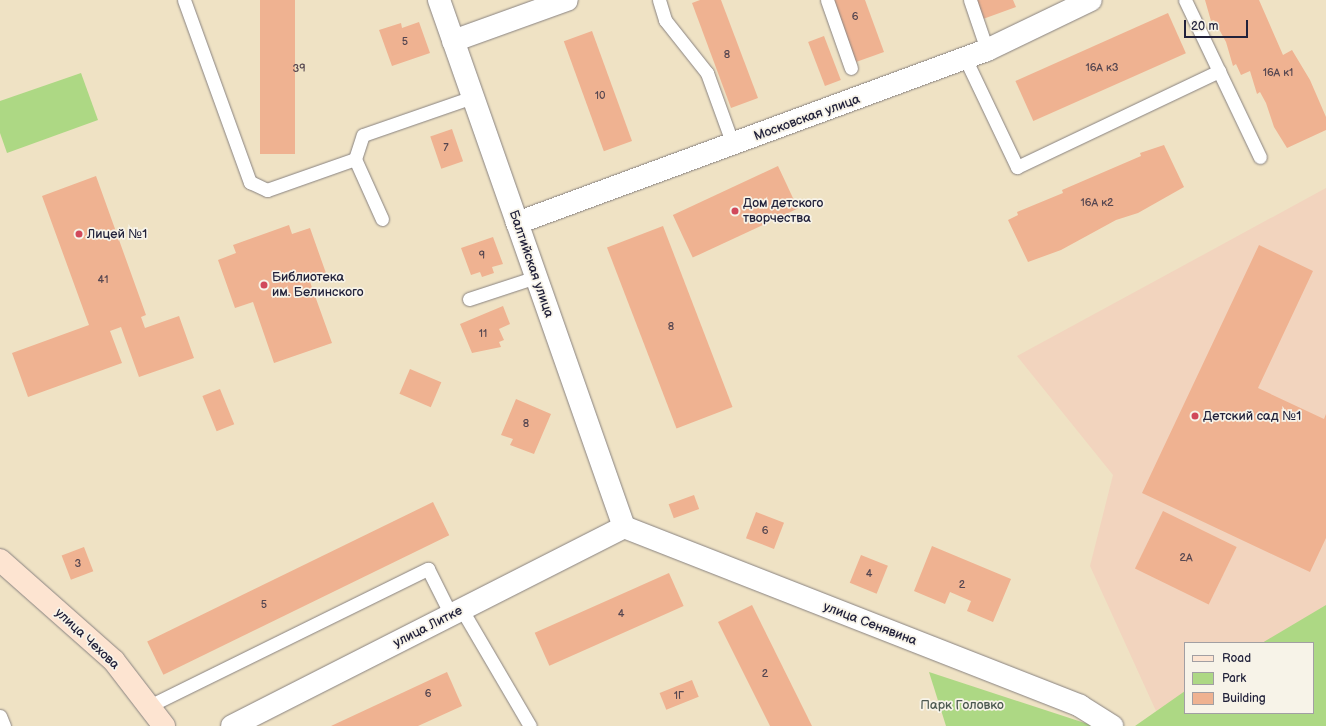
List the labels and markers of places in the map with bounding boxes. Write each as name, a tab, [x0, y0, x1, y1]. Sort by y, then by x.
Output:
place label: Дом детского творчества	[743, 196, 823, 227]
marker: Дом детского творчества	[730, 206, 740, 216]
place label: Лицей №1	[87, 226, 147, 242]
marker: Лицей №1	[74, 229, 84, 239]
place label: Библиотека им. Белинского	[272, 270, 364, 301]
marker: Библиотека им. Белинского	[259, 280, 269, 290]
place label: Детский сад №1	[1203, 408, 1301, 424]
marker: Детский сад №1	[1190, 411, 1200, 421]

